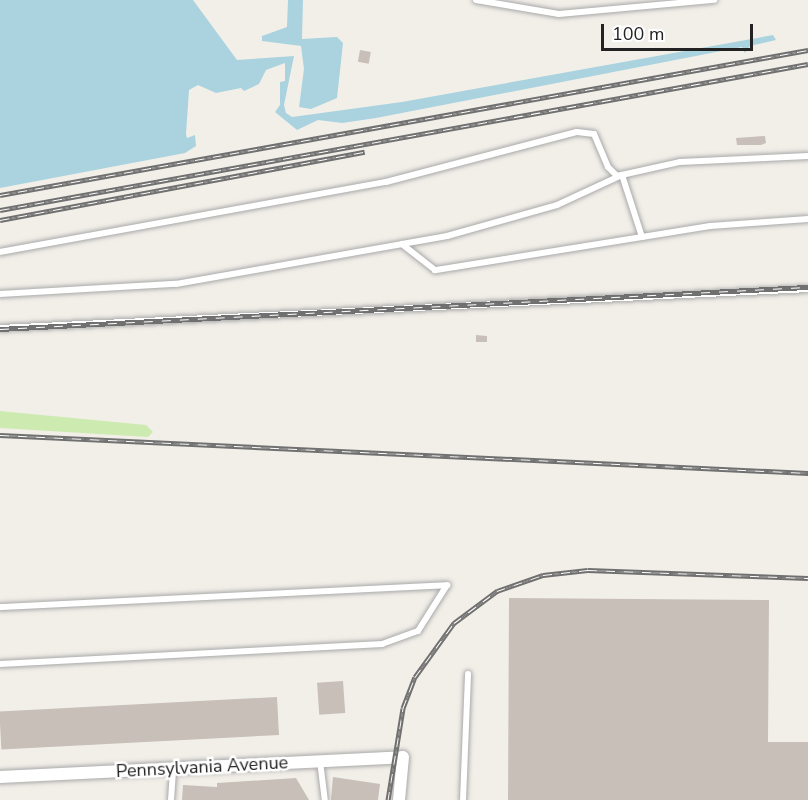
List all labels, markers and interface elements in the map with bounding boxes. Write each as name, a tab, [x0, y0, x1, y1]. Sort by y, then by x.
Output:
scale bar	[604, 12, 756, 50]
text: 100 m	[612, 22, 664, 46]
street label: Pennsylvania Avenue	[115, 752, 289, 782]

